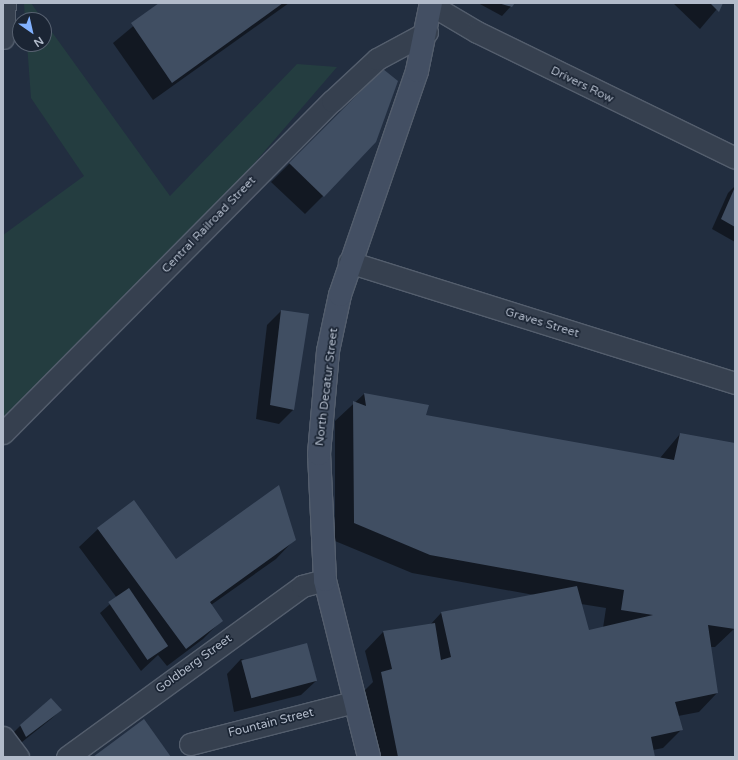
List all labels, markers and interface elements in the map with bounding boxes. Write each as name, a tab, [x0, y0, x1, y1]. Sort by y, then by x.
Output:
north arrow	[12, 12, 52, 52]
text: N	[31, 34, 46, 49]
street label: Drivers Row	[548, 64, 616, 106]
street label: Central Railroad Street	[159, 174, 259, 276]
street label: Graves Street	[503, 305, 581, 341]
street label: North Decatur Street	[313, 327, 341, 447]
street label: Goldberg Street	[153, 632, 235, 696]
street label: Fountain Street	[227, 705, 315, 741]

